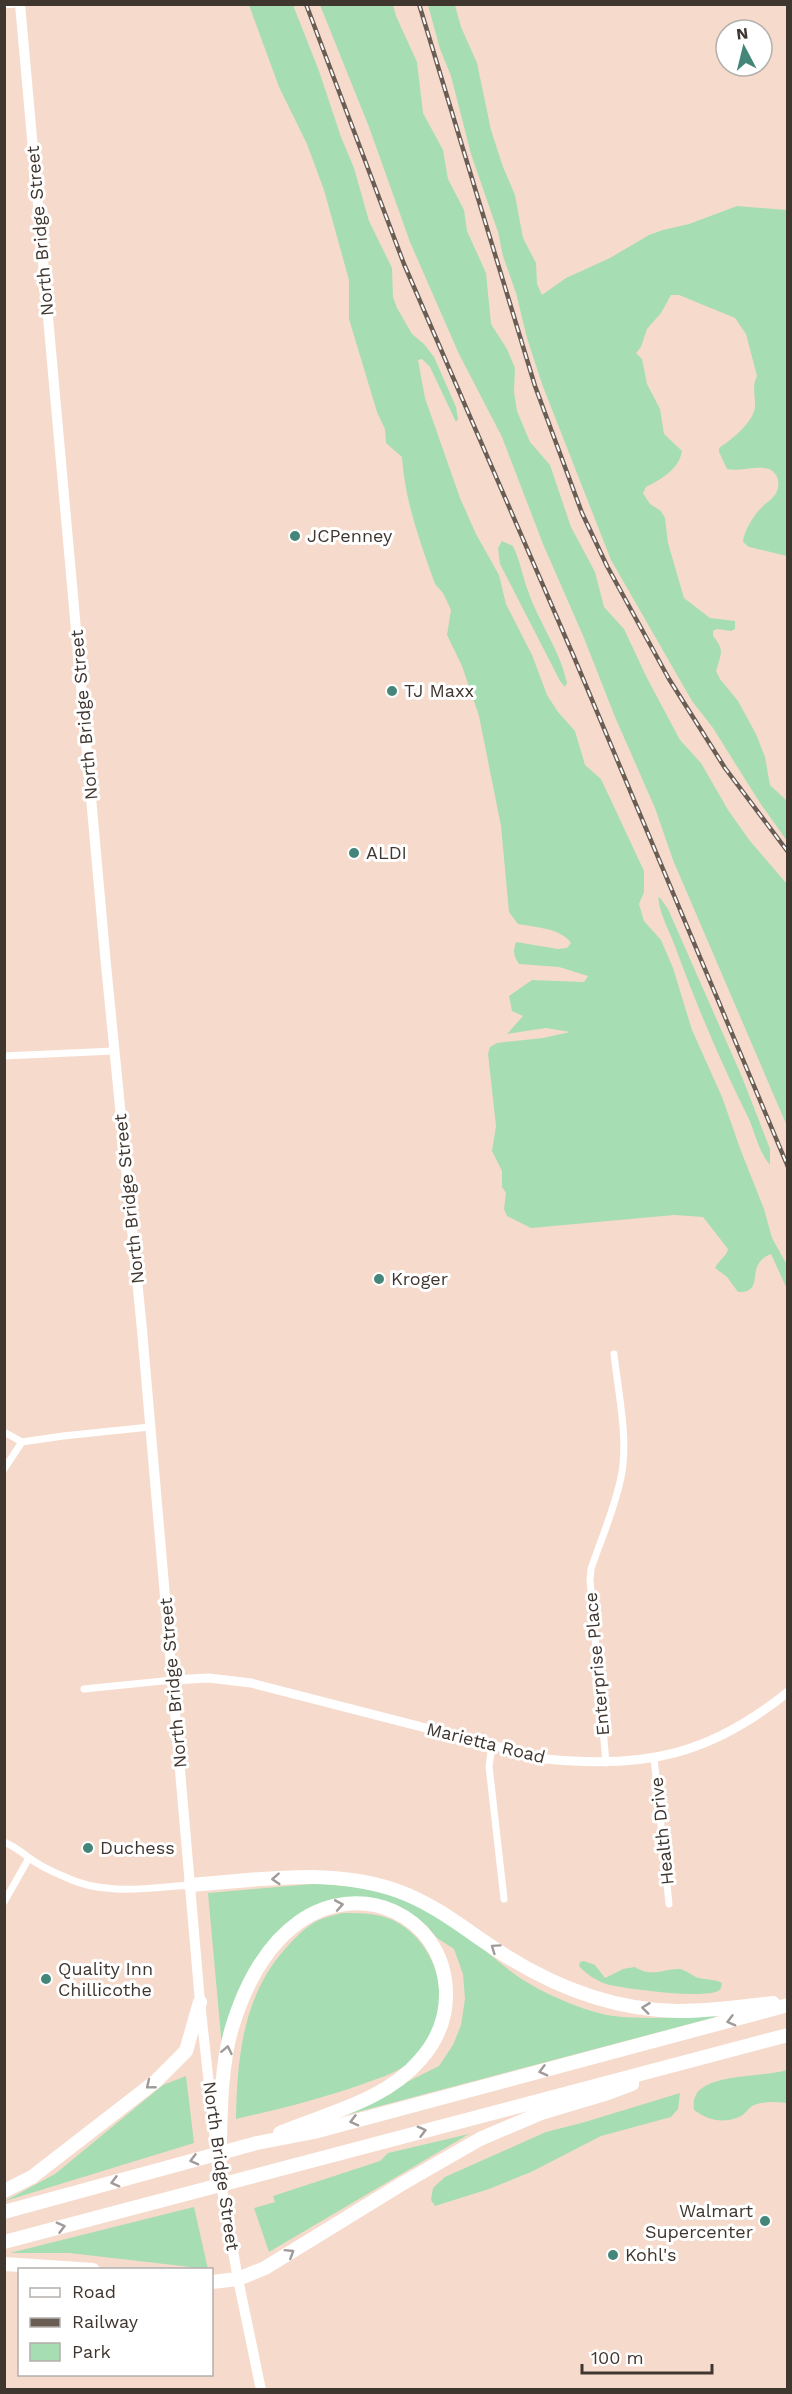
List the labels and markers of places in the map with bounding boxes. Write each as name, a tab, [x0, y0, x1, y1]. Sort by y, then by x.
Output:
place label: JCPenney	[307, 525, 393, 546]
marker: JCPenney	[288, 529, 302, 543]
place label: TJ Maxx	[404, 680, 474, 701]
marker: TJ Maxx	[385, 684, 399, 698]
place label: ALDI	[366, 842, 407, 863]
marker: ALDI	[347, 846, 361, 860]
place label: Kroger	[391, 1268, 448, 1289]
marker: Kroger	[372, 1272, 386, 1286]
place label: Duchess	[100, 1837, 175, 1858]
marker: Duchess	[81, 1841, 95, 1855]
place label: Quality Inn Chillicothe	[58, 1958, 153, 2000]
marker: Quality Inn Chillicothe	[39, 1972, 53, 1986]
place label: Walmart Supercenter	[645, 2200, 753, 2242]
marker: Walmart Supercenter	[758, 2214, 772, 2228]
place label: Kohl's	[625, 2244, 677, 2265]
marker: Kohl's	[606, 2248, 620, 2262]

